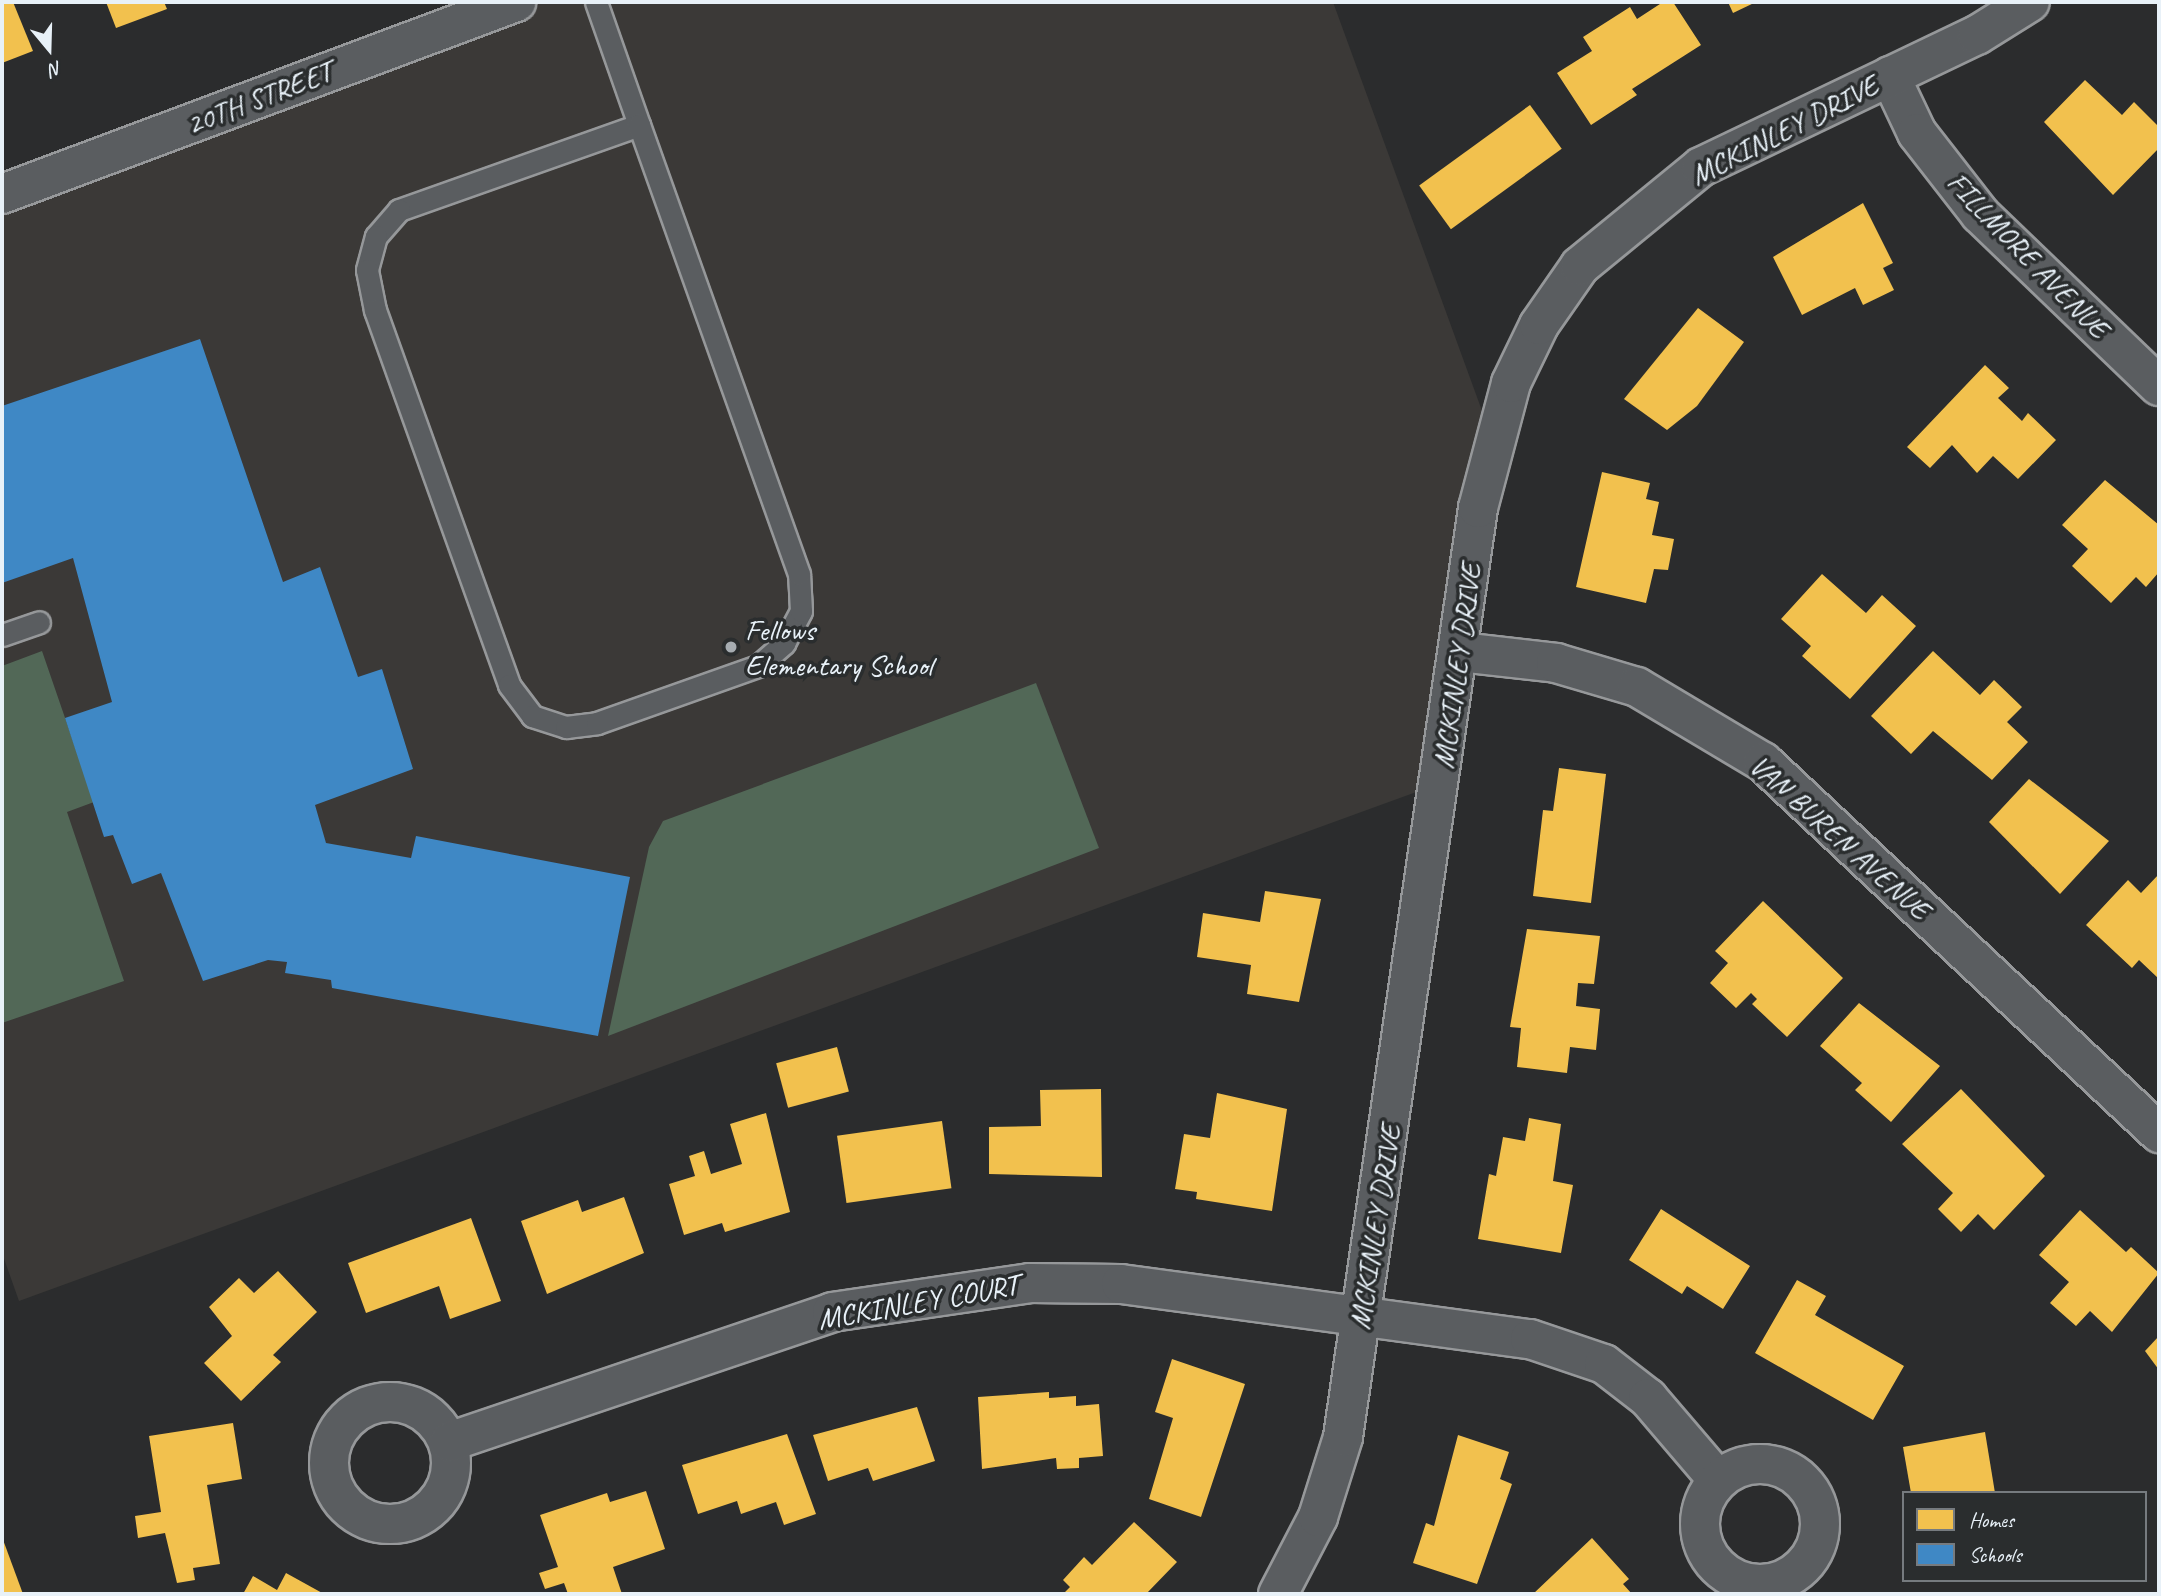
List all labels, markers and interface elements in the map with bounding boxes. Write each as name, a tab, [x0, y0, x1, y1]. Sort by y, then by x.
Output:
north arrow	[14, 14, 84, 84]
street label: 20TH STREET	[181, 54, 337, 142]
text: N	[46, 56, 65, 82]
street label: MCKINLEY DRIVE	[1684, 67, 1884, 193]
street label: FILLMORE AVENUE	[1940, 165, 2116, 345]
street label: MCKINLEY DRIVE	[1425, 561, 1489, 771]
place label: Fellows Elementary School	[745, 612, 932, 682]
marker: Fellows Elementary School	[723, 639, 739, 655]
street label: VAN BUREN AVENUE	[1743, 747, 1937, 927]
street label: MCKINLEY DRIVE	[1341, 1122, 1409, 1332]
street label: MCKINLEY COURT	[815, 1267, 1021, 1337]
legend	[1902, 1491, 2147, 1582]
text: Homes	[1969, 1507, 2014, 1533]
text: Schools	[1969, 1542, 2021, 1568]

